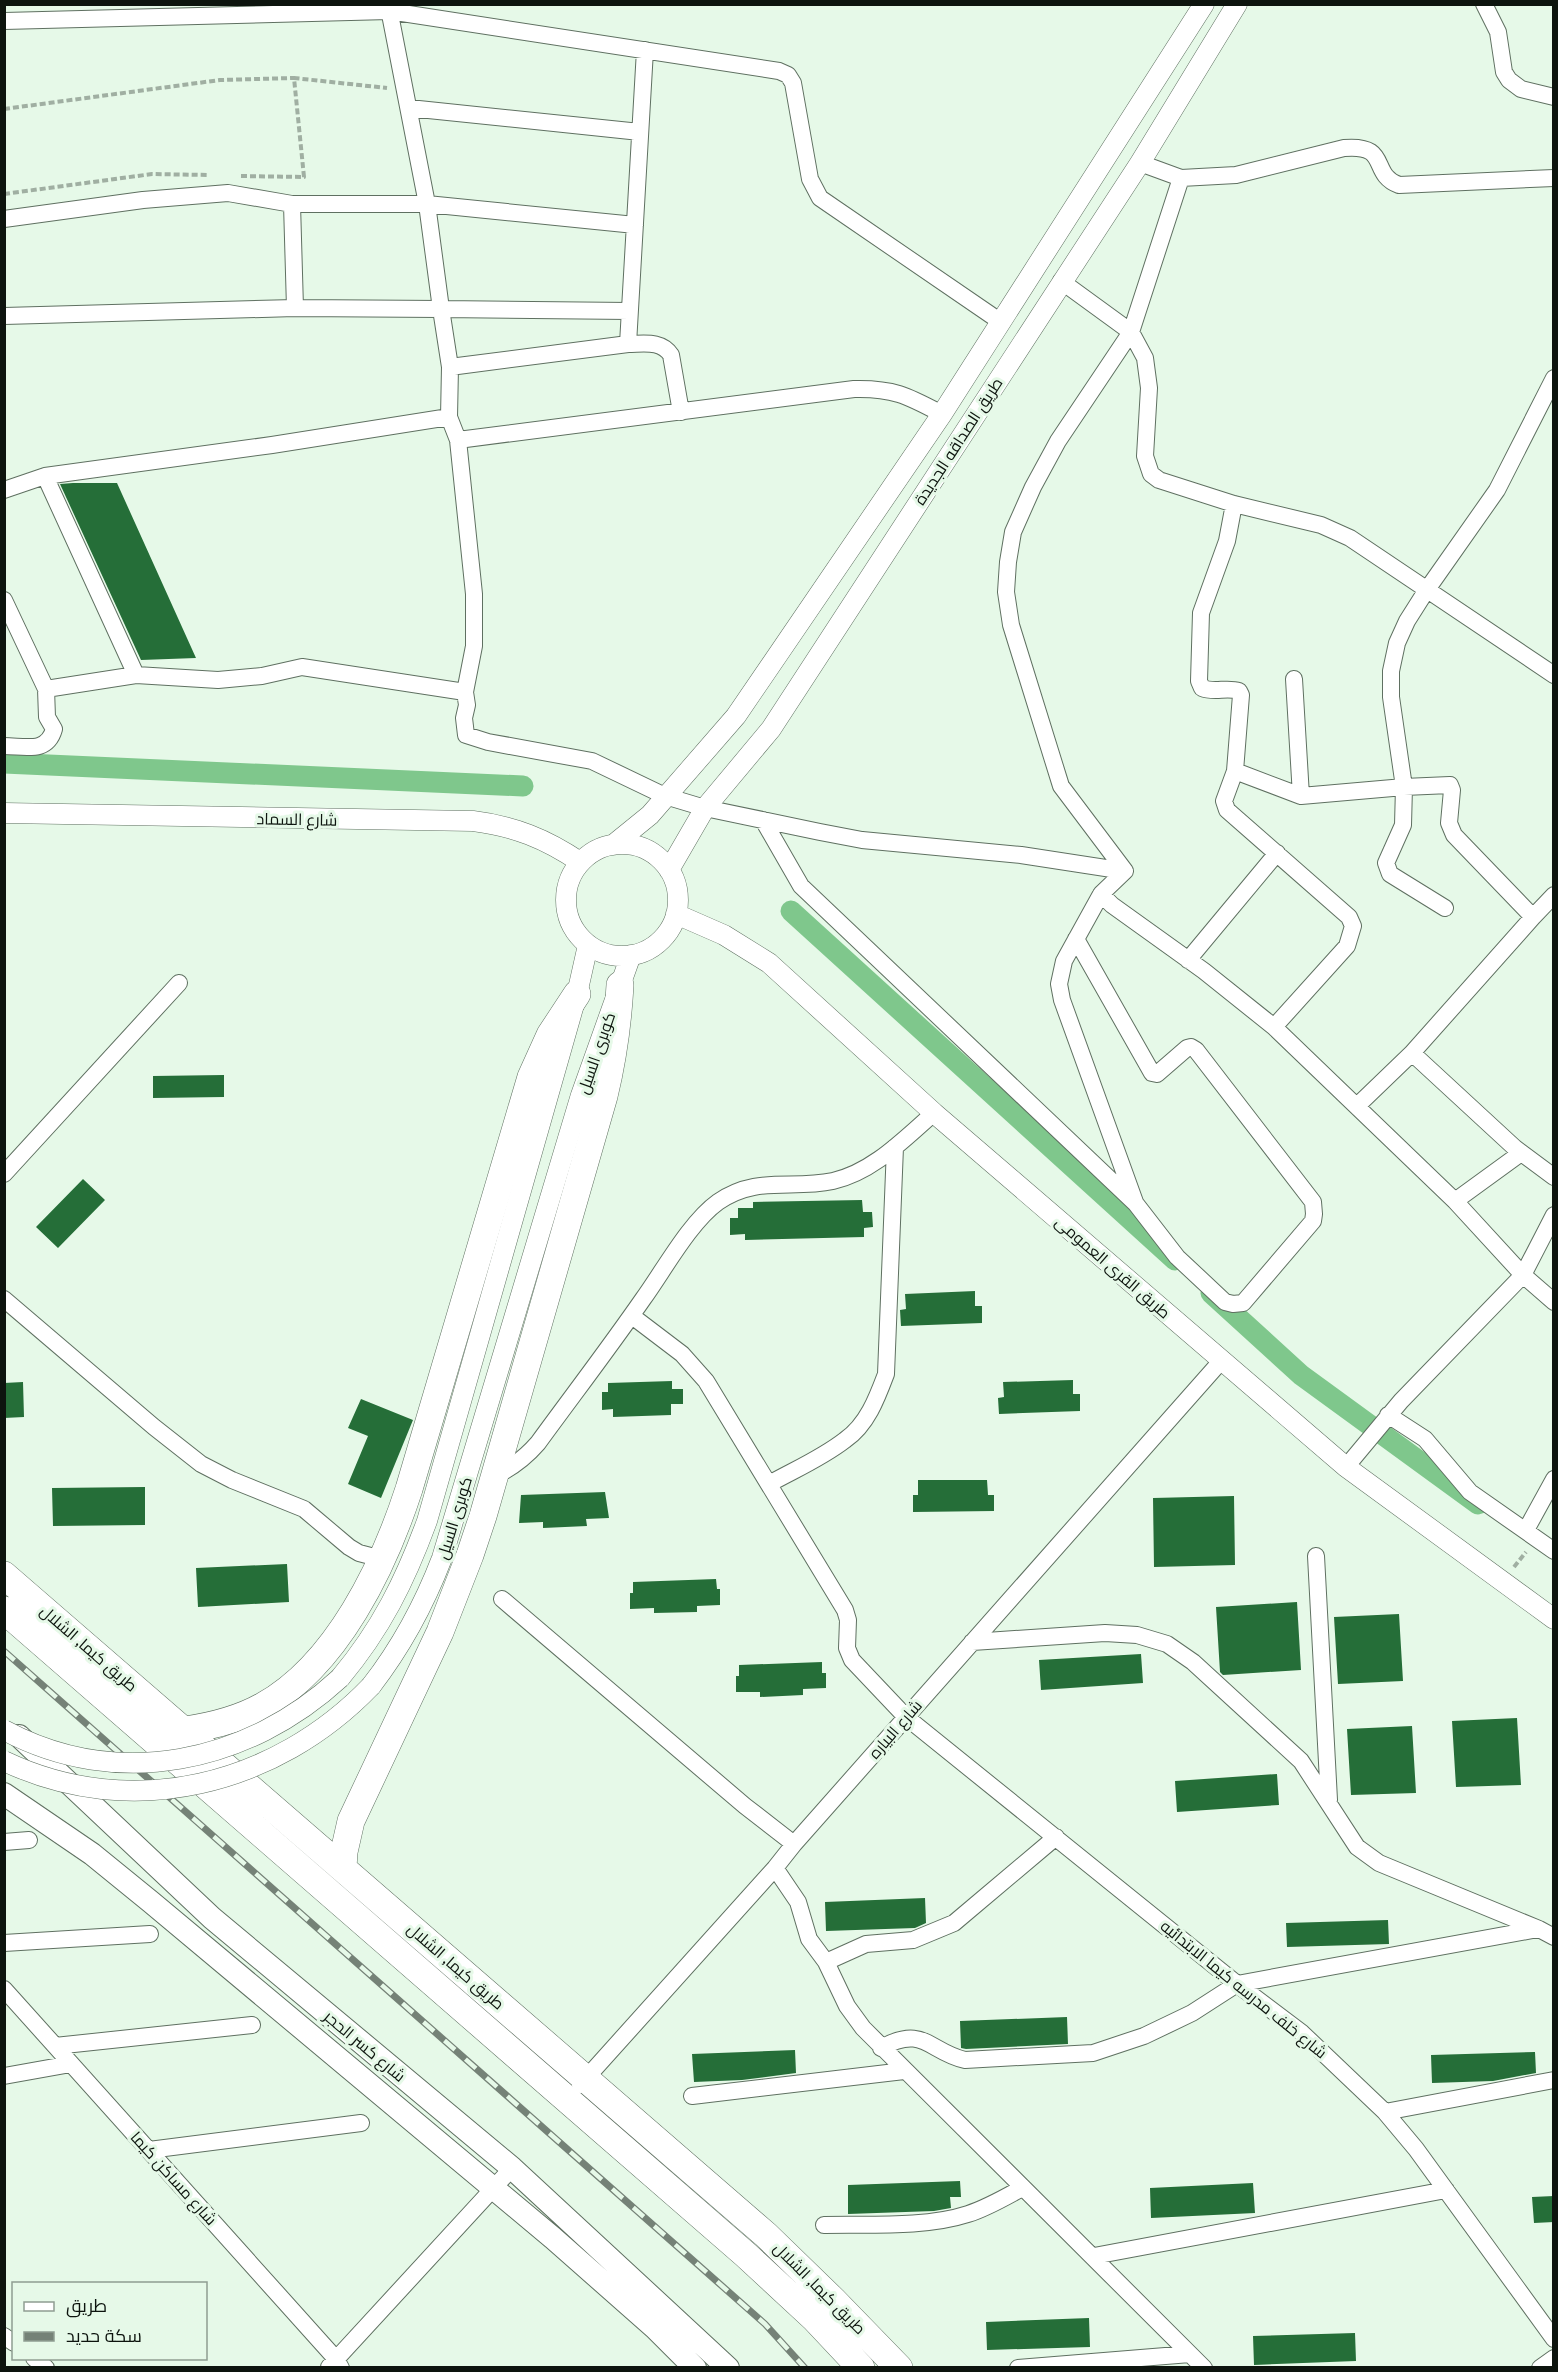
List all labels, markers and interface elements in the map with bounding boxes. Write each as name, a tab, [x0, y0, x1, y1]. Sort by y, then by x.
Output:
street label: طريق الصداقه الجديدة	[909, 373, 1008, 509]
street label: شارع السماد	[256, 808, 338, 832]
street label: كوبرى السيل	[573, 1010, 620, 1097]
street label: طريق القرى العمومى	[1051, 1211, 1175, 1323]
street label: كوبرى السيل	[432, 1474, 477, 1562]
street label: طريق كيما, الشلال	[36, 1600, 142, 1696]
street label: شارع البياره	[864, 1695, 928, 1764]
street label: شارع خلف مدرسه كيما الابتدائيه	[1155, 1916, 1331, 2064]
street label: طريق كيما, الشلال	[403, 1918, 509, 2014]
street label: شارع كسر الحجر	[318, 2005, 410, 2087]
street label: شارع مساكن كيما	[125, 2127, 221, 2230]
street label: طريق كيما, الشلال	[769, 2238, 870, 2339]
legend	[12, 2282, 207, 2360]
text: طريق	[66, 2294, 107, 2318]
text: سكة حديد	[66, 2324, 142, 2347]

